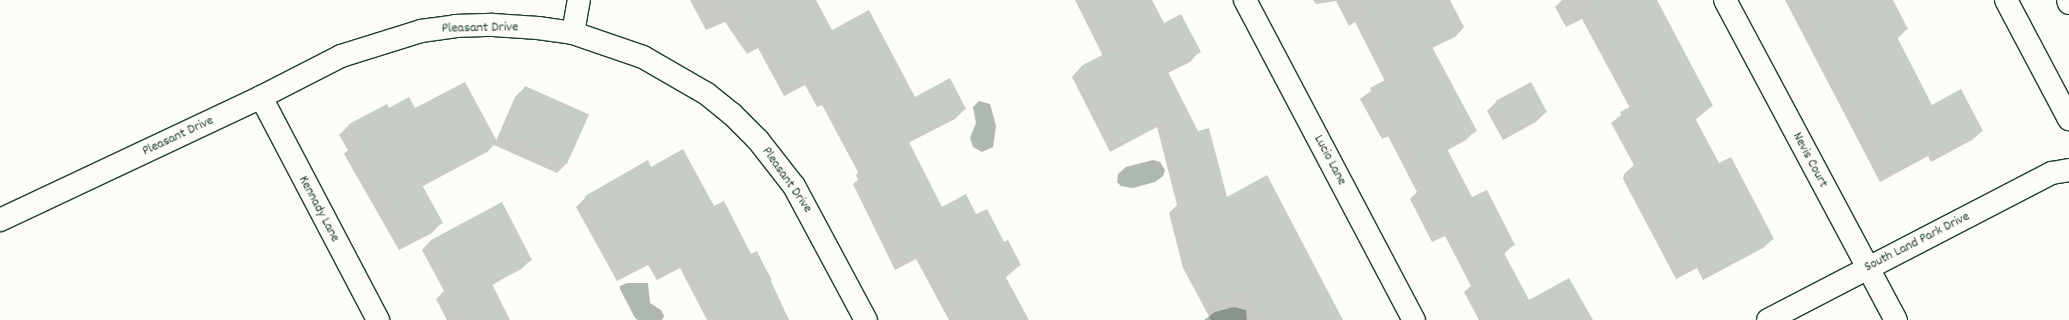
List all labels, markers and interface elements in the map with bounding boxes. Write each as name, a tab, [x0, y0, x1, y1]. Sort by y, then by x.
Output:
street label: Pleasant Drive	[442, 19, 518, 37]
street label: Pleasant Drive	[140, 112, 216, 160]
street label: Nevis Court	[1788, 130, 1832, 190]
street label: Lucio Lane	[1310, 132, 1350, 188]
street label: Pleasant Drive	[758, 144, 816, 216]
street label: Kennady Lane	[295, 173, 343, 245]
street label: South Land Park Drive	[1862, 208, 1972, 276]

